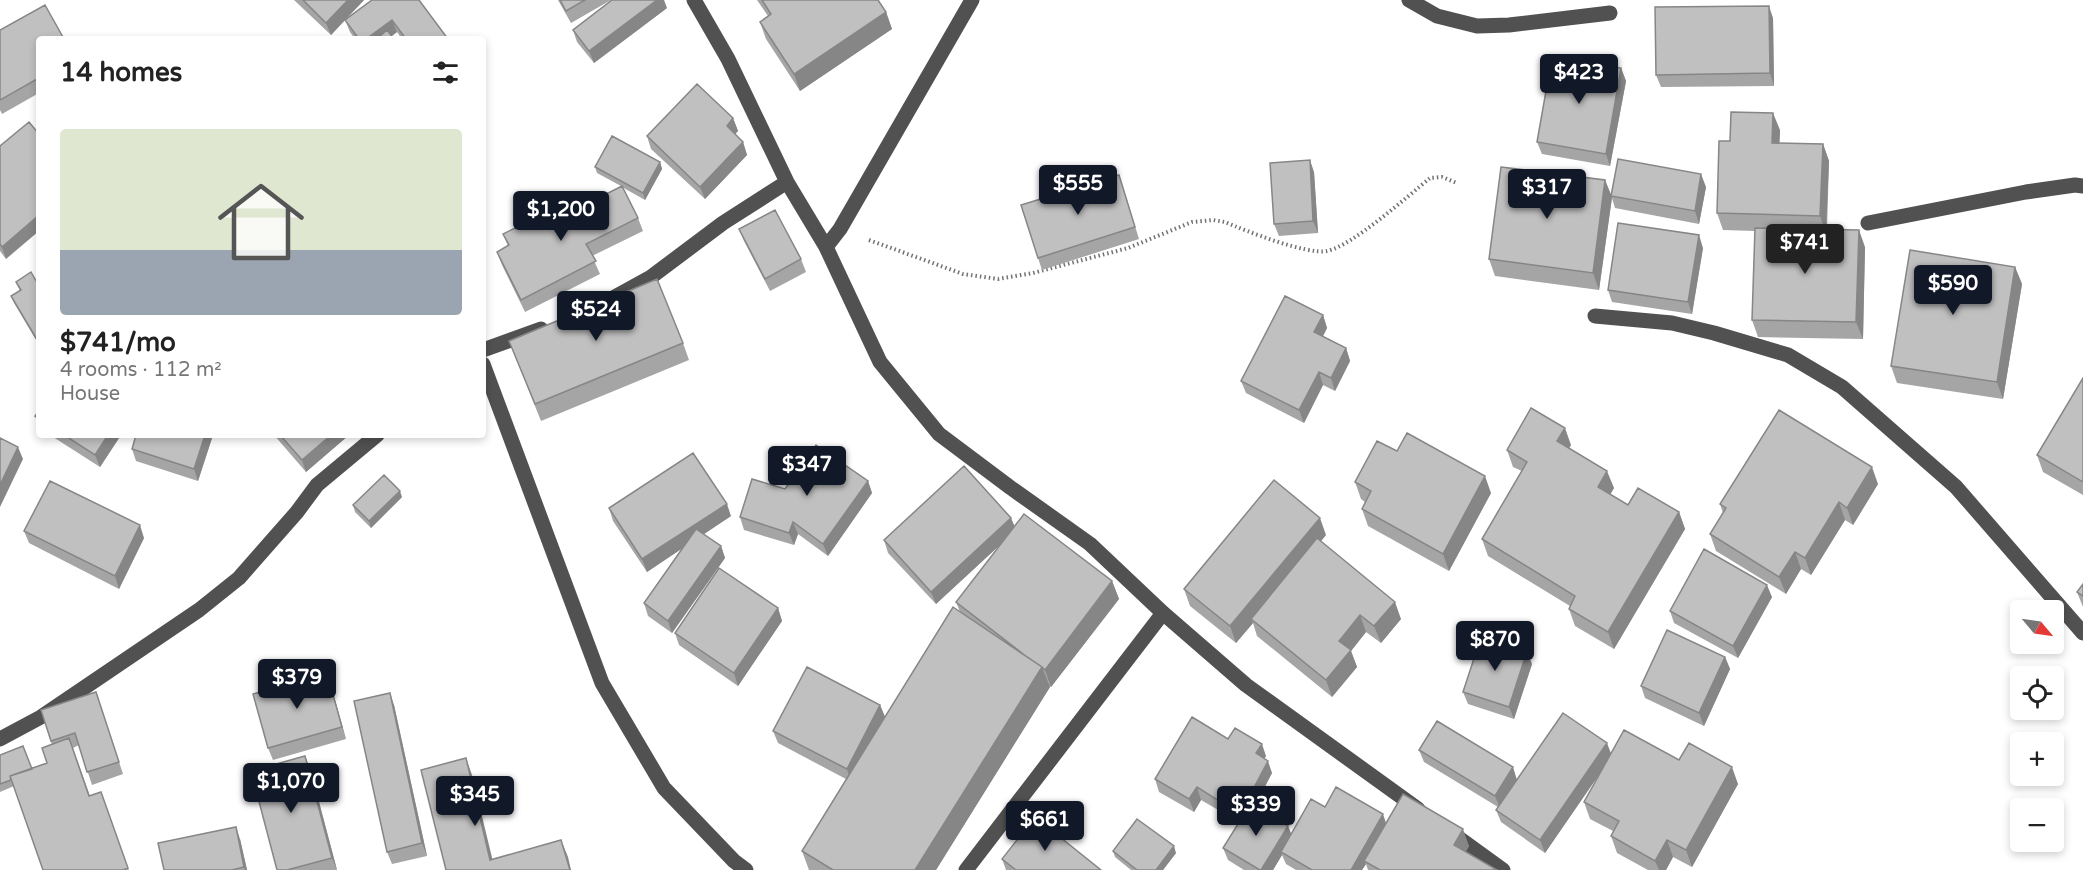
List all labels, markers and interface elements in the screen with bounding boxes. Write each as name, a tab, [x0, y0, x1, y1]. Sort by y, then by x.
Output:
pin: $423	[1543, 54, 1615, 105]
icon: filters	[429, 56, 462, 89]
text: 14 homes	[60, 57, 182, 88]
text: $423	[1554, 61, 1604, 85]
pin: $555	[1042, 165, 1114, 216]
icon: home	[207, 168, 315, 276]
pin: $317	[1511, 169, 1583, 220]
text: $555	[1053, 172, 1103, 196]
text: $317	[1522, 176, 1572, 200]
pin: $1,200	[512, 191, 610, 242]
text: $1,200	[527, 198, 595, 222]
pin: $741	[1769, 224, 1841, 275]
text: $741	[1780, 231, 1830, 255]
pin: $590	[1917, 265, 1989, 316]
text: $590	[1928, 272, 1978, 296]
pin: $524	[560, 291, 632, 342]
text: $524	[571, 298, 621, 322]
text: $741/mo	[60, 327, 176, 358]
text: 4 rooms · 112 m²	[60, 358, 222, 382]
text: House	[60, 382, 120, 406]
pin: $347	[771, 446, 843, 497]
text: $347	[782, 453, 832, 477]
north arrow	[2010, 600, 2064, 654]
map controls	[2010, 600, 2064, 852]
pin: $870	[1459, 621, 1531, 672]
text: $870	[1470, 628, 1520, 652]
pin: $379	[261, 659, 333, 710]
text: $379	[272, 666, 322, 690]
button: locate	[2010, 666, 2064, 720]
button: +	[2010, 732, 2064, 786]
pin: $1,070	[242, 763, 340, 814]
text: $1,070	[257, 770, 325, 794]
pin: $345	[439, 776, 511, 827]
text: $345	[450, 783, 500, 807]
pin: $339	[1220, 786, 1292, 837]
text: $339	[1231, 793, 1281, 817]
button: −	[2010, 798, 2064, 852]
pin: $661	[1009, 801, 1081, 852]
text: $661	[1020, 808, 1070, 832]

